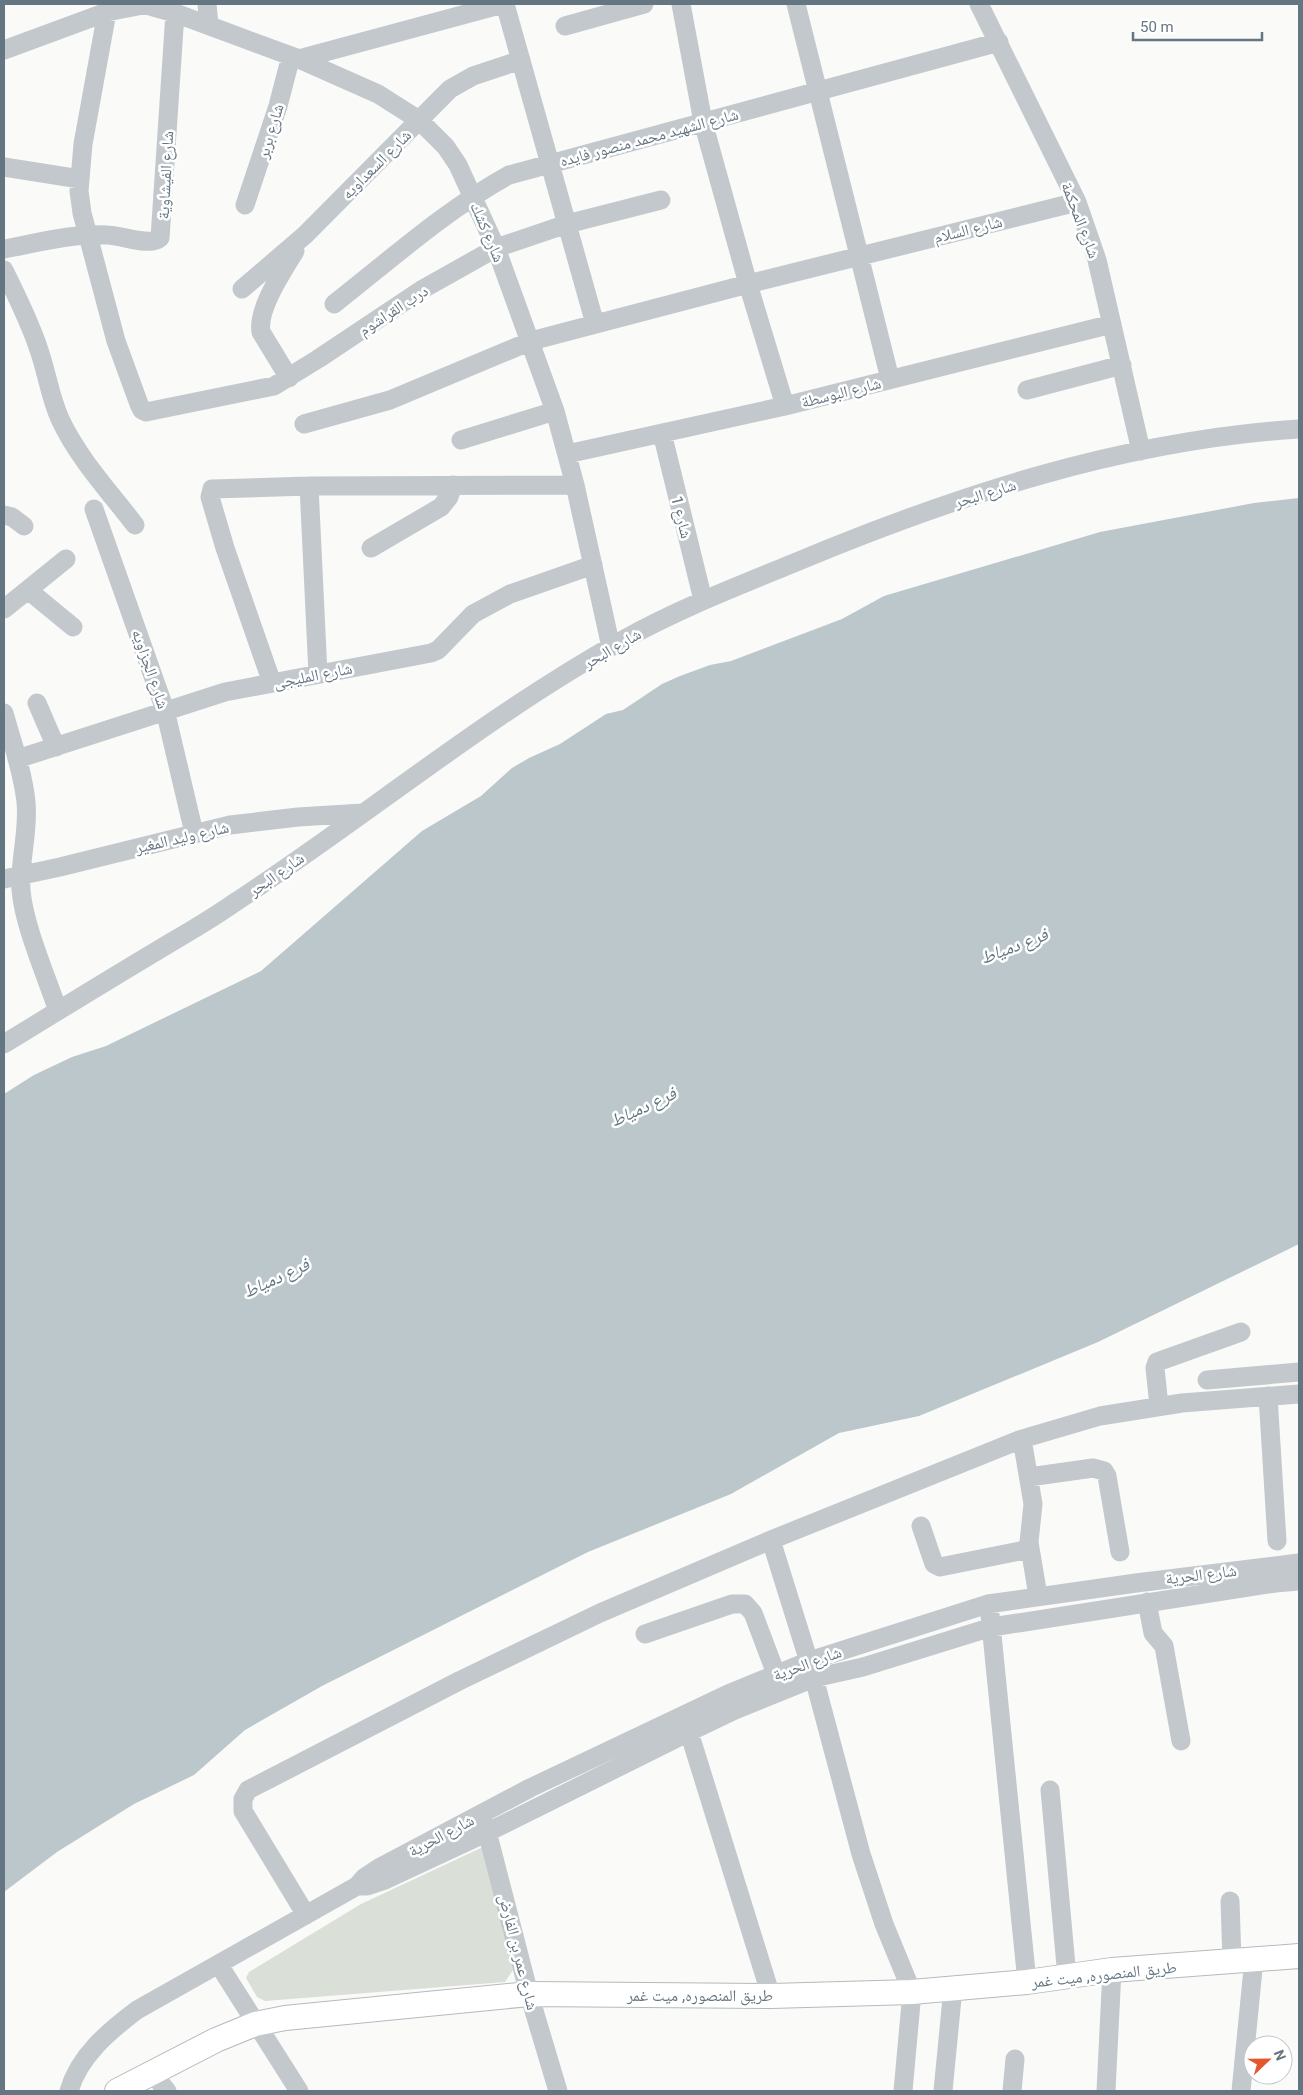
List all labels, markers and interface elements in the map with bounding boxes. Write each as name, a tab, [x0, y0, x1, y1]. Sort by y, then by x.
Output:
scale bar	[1133, 10, 1262, 42]
text: 50 m	[1140, 18, 1174, 36]
street label: شارع بربر	[253, 102, 289, 162]
street label: شارع الشهيد محمد منصور فايده	[558, 104, 741, 171]
street label: شارع السعداويه	[338, 126, 416, 204]
street label: شارع الفيشاوية	[154, 130, 178, 220]
street label: شارع المحكمة	[1056, 179, 1104, 261]
street label: شارع كشك	[465, 199, 509, 265]
street label: شارع السلام	[932, 212, 1005, 248]
street label: درب القراشوم	[355, 281, 432, 341]
street label: شارع البوسطة	[799, 373, 883, 413]
street label: شارع البحر	[951, 475, 1019, 513]
street label: شارع 1	[666, 494, 696, 541]
street label: شارع البحر	[579, 624, 645, 674]
street label: شارع الجزاويه	[127, 627, 173, 712]
street label: شارع المليجى	[272, 659, 354, 693]
street label: شارع وليد المغير	[133, 818, 231, 859]
street label: شارع البحر	[244, 848, 308, 902]
water label: فرع دمياط	[977, 923, 1053, 970]
water label: فرع دمياط	[606, 1081, 681, 1133]
water label: فرع دمياط	[239, 1252, 314, 1304]
street label: شارع الحرية	[1164, 1561, 1238, 1589]
street label: شارع الحرية	[770, 1642, 844, 1686]
street label: شارع الحرية	[405, 1810, 478, 1861]
street label: شارع عمر بن الفارض	[494, 1892, 542, 2012]
street label: طريق المنصوره, ميت غمر	[1029, 1957, 1178, 1993]
street label: طريق المنصوره, ميت غمر	[626, 1986, 773, 2006]
north arrow	[1243, 2035, 1293, 2085]
text: N	[1271, 2048, 1289, 2063]

